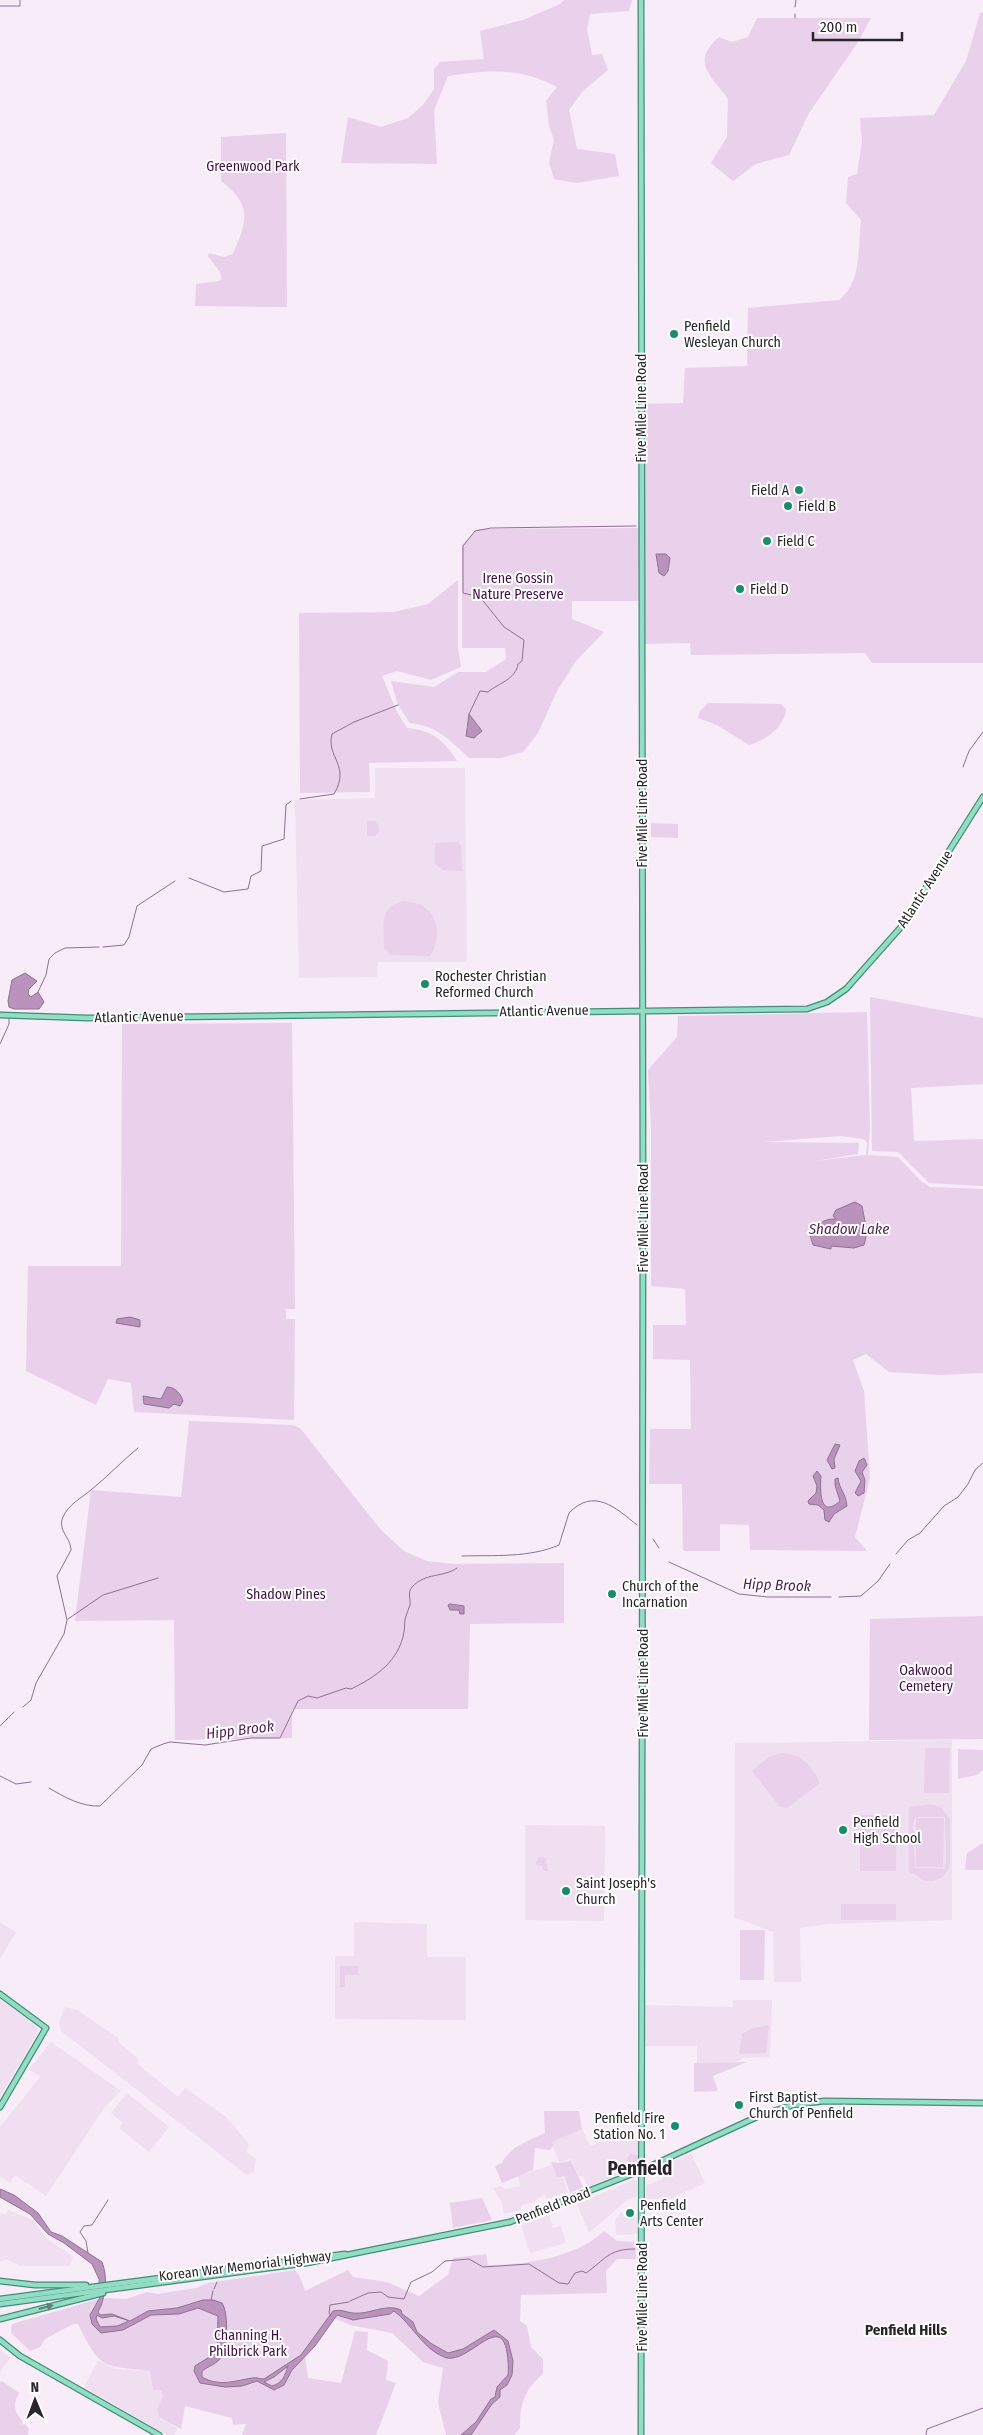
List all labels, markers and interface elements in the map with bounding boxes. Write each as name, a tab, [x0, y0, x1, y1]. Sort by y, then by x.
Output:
scale bar	[813, 10, 902, 42]
text: 200 m	[820, 18, 857, 36]
park label: Greenwood Park	[206, 158, 300, 175]
place label: Penfield Wesleyan Church	[684, 318, 781, 351]
marker: Penfield Wesleyan Church	[668, 328, 680, 340]
street label: Five Mile Line Road	[633, 353, 650, 463]
place label: Field A	[751, 482, 790, 499]
marker: Field A	[793, 484, 805, 496]
place label: Field B	[798, 498, 837, 515]
marker: Field B	[782, 500, 794, 512]
place label: Field C	[777, 533, 815, 550]
marker: Field C	[761, 535, 773, 547]
park label: Irene Gossin Nature Preserve	[472, 570, 564, 603]
place label: Field D	[750, 581, 789, 598]
marker: Field D	[734, 583, 746, 595]
street label: Five Mile Line Road	[634, 758, 651, 868]
street label: Atlantic Avenue	[894, 847, 956, 931]
place label: Rochester Christian Reformed Church	[435, 968, 547, 1001]
marker: Rochester Christian Reformed Church	[419, 978, 431, 990]
street label: Atlantic Avenue	[499, 1002, 589, 1020]
street label: Atlantic Avenue	[94, 1008, 184, 1026]
street label: Five Mile Line Road	[635, 1163, 652, 1273]
water label: Shadow Lake	[808, 1220, 889, 1238]
water label: Hipp Brook	[743, 1575, 812, 1595]
place label: Church of the Incarnation	[622, 1578, 699, 1611]
park label: Shadow Pines	[246, 1586, 326, 1603]
marker: Church of the Incarnation	[606, 1588, 618, 1600]
street label: Five Mile Line Road	[635, 1628, 652, 1738]
park label: Oakwood Cemetery	[899, 1662, 954, 1695]
water label: Hipp Brook	[205, 1717, 276, 1743]
place label: Penfield High School	[853, 1814, 921, 1847]
marker: Penfield High School	[837, 1824, 849, 1836]
place label: Saint Joseph's Church	[576, 1875, 656, 1908]
marker: Saint Joseph's Church	[560, 1885, 572, 1897]
place label: First Baptist Church of Penfield	[749, 2089, 853, 2122]
marker: First Baptist Church of Penfield	[733, 2099, 745, 2111]
place label: Penfield Fire Station No. 1	[593, 2110, 665, 2143]
marker: Penfield Fire Station No. 1	[669, 2120, 681, 2132]
district label: Penfield	[608, 2157, 672, 2180]
street label: Penfield Road	[513, 2184, 593, 2228]
place label: Penfield Arts Center	[640, 2197, 704, 2230]
marker: Penfield Arts Center	[624, 2207, 636, 2219]
street label: Five Mile Line Road	[634, 2242, 651, 2352]
street label: Korean War Memorial Highway	[158, 2247, 333, 2285]
one-way arrow	[39, 2302, 54, 2310]
district label: Penfield Hills	[865, 2321, 947, 2339]
park label: Channing H. Philbrick Park	[209, 2327, 288, 2360]
north arrow	[10, 2375, 60, 2425]
text: N	[30, 2379, 39, 2396]

